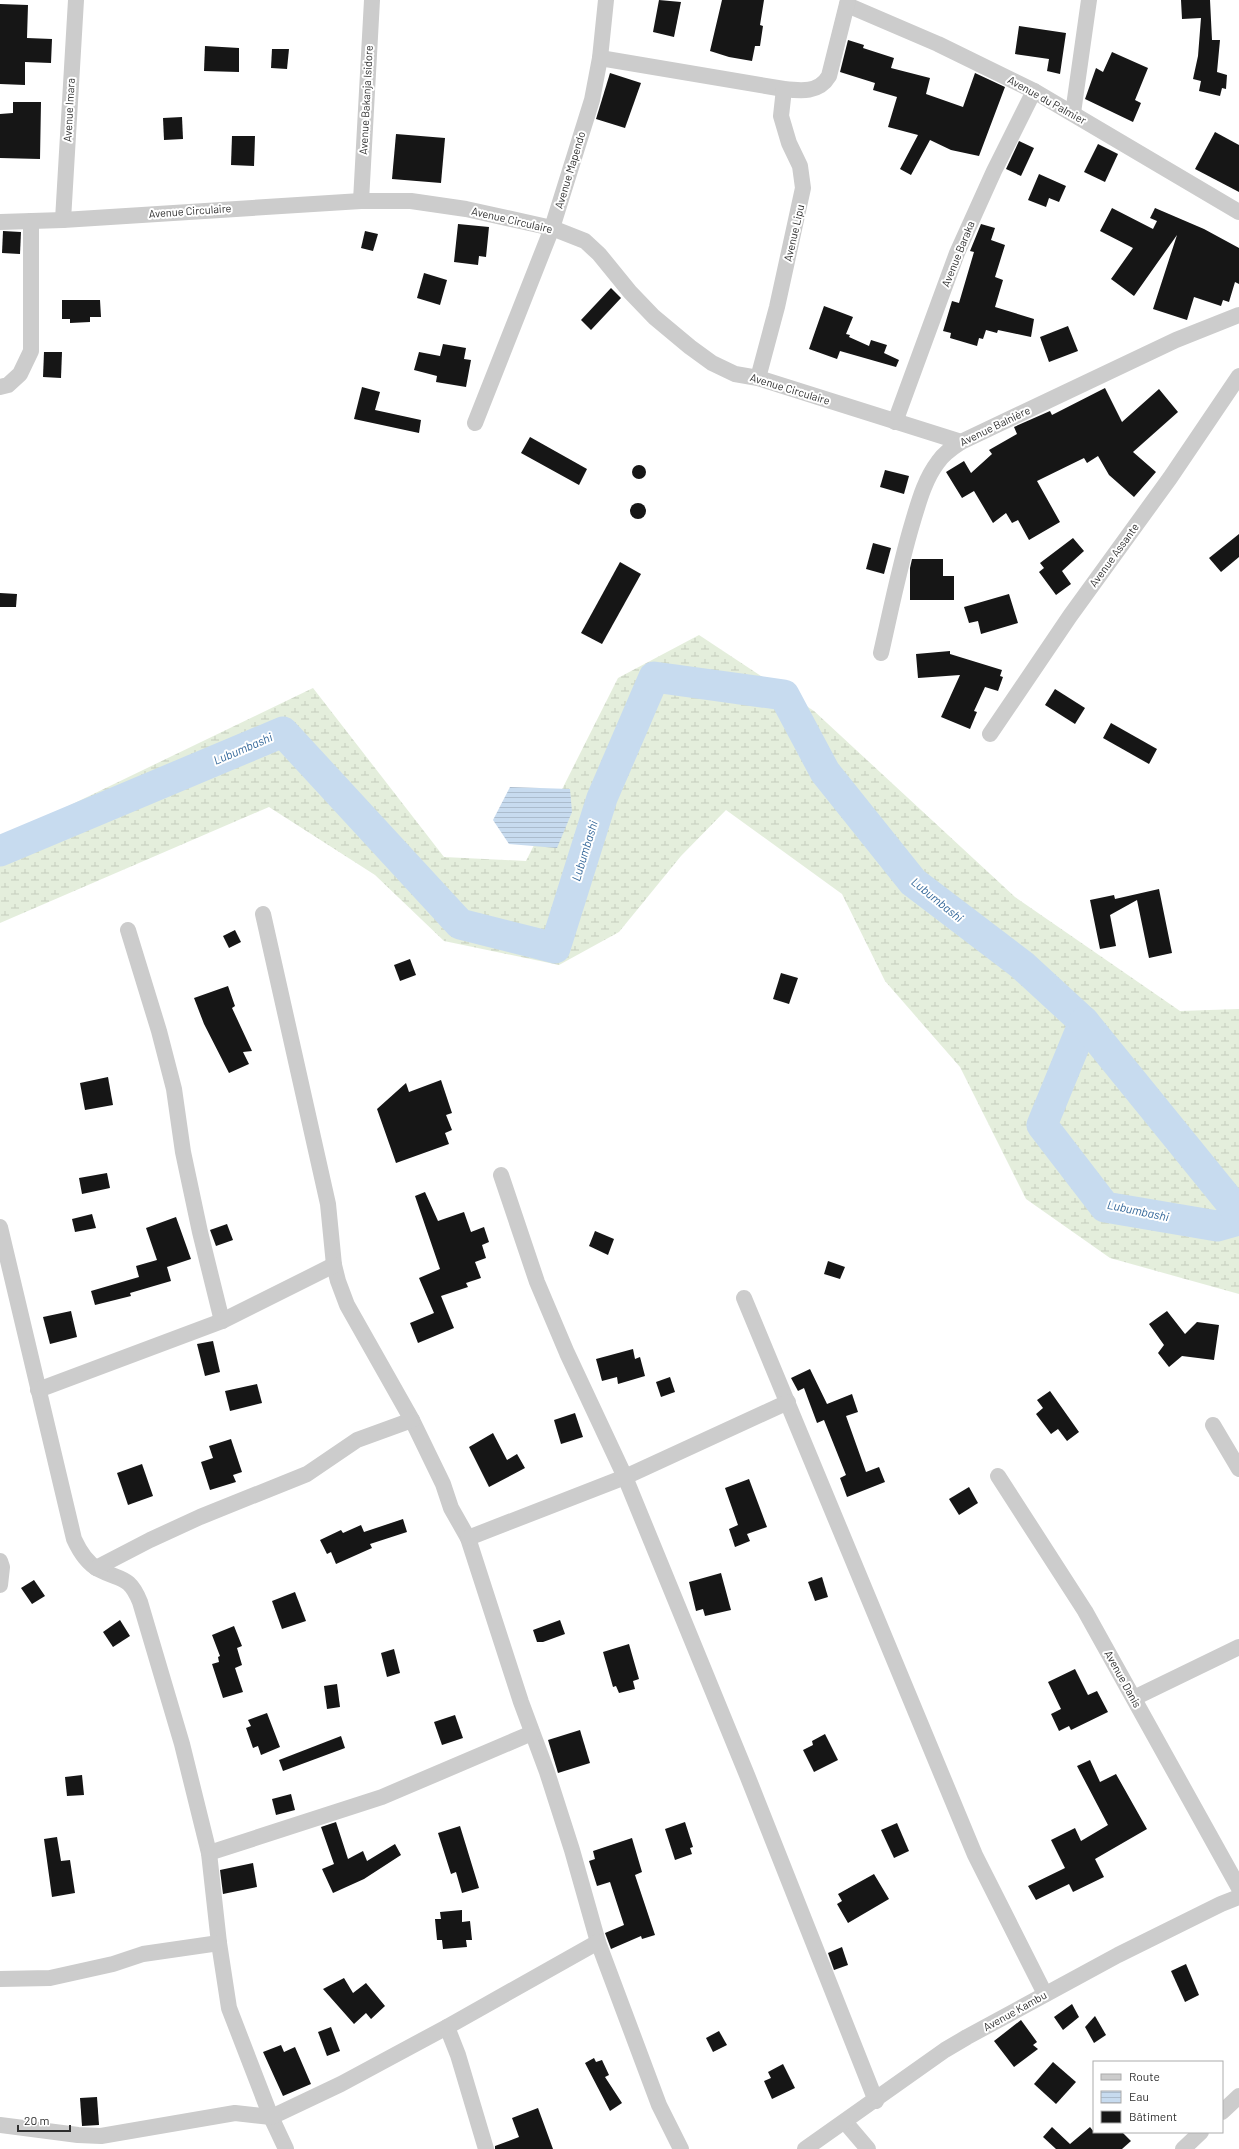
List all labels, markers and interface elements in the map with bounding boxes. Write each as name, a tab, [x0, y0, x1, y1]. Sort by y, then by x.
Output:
street label: Avenue Bakanja Isidore	[356, 45, 375, 155]
street label: Avenue du Palmier	[1006, 73, 1089, 126]
street label: Avenue Imara	[60, 78, 77, 142]
street label: Avenue Mapendo	[552, 130, 587, 210]
street label: Avenue Circulaire	[148, 201, 232, 220]
street label: Avenue Lipu	[781, 203, 806, 263]
street label: Avenue Circulaire	[470, 204, 554, 235]
street label: Avenue Baraka	[938, 219, 977, 289]
street label: Avenue Circulaire	[749, 370, 832, 407]
street label: Avenue Balnière	[958, 403, 1032, 448]
street label: Avenue Assante	[1086, 520, 1141, 589]
water label: Lubumbashi	[211, 729, 274, 767]
water label: Lubumbashi	[568, 819, 600, 883]
water label: Lubumbashi	[909, 874, 966, 924]
water label: Lubumbashi	[1106, 1197, 1170, 1223]
street label: Avenue Danis	[1102, 1648, 1145, 1710]
street label: Avenue Kambu	[981, 1988, 1049, 2033]
legend	[1093, 2061, 1223, 2133]
text: Route	[1129, 2069, 1160, 2083]
text: Eau	[1129, 2089, 1149, 2103]
scale bar	[18, 2107, 70, 2133]
text: Bâtiment	[1129, 2109, 1177, 2123]
text: 20 m	[24, 2113, 50, 2127]

